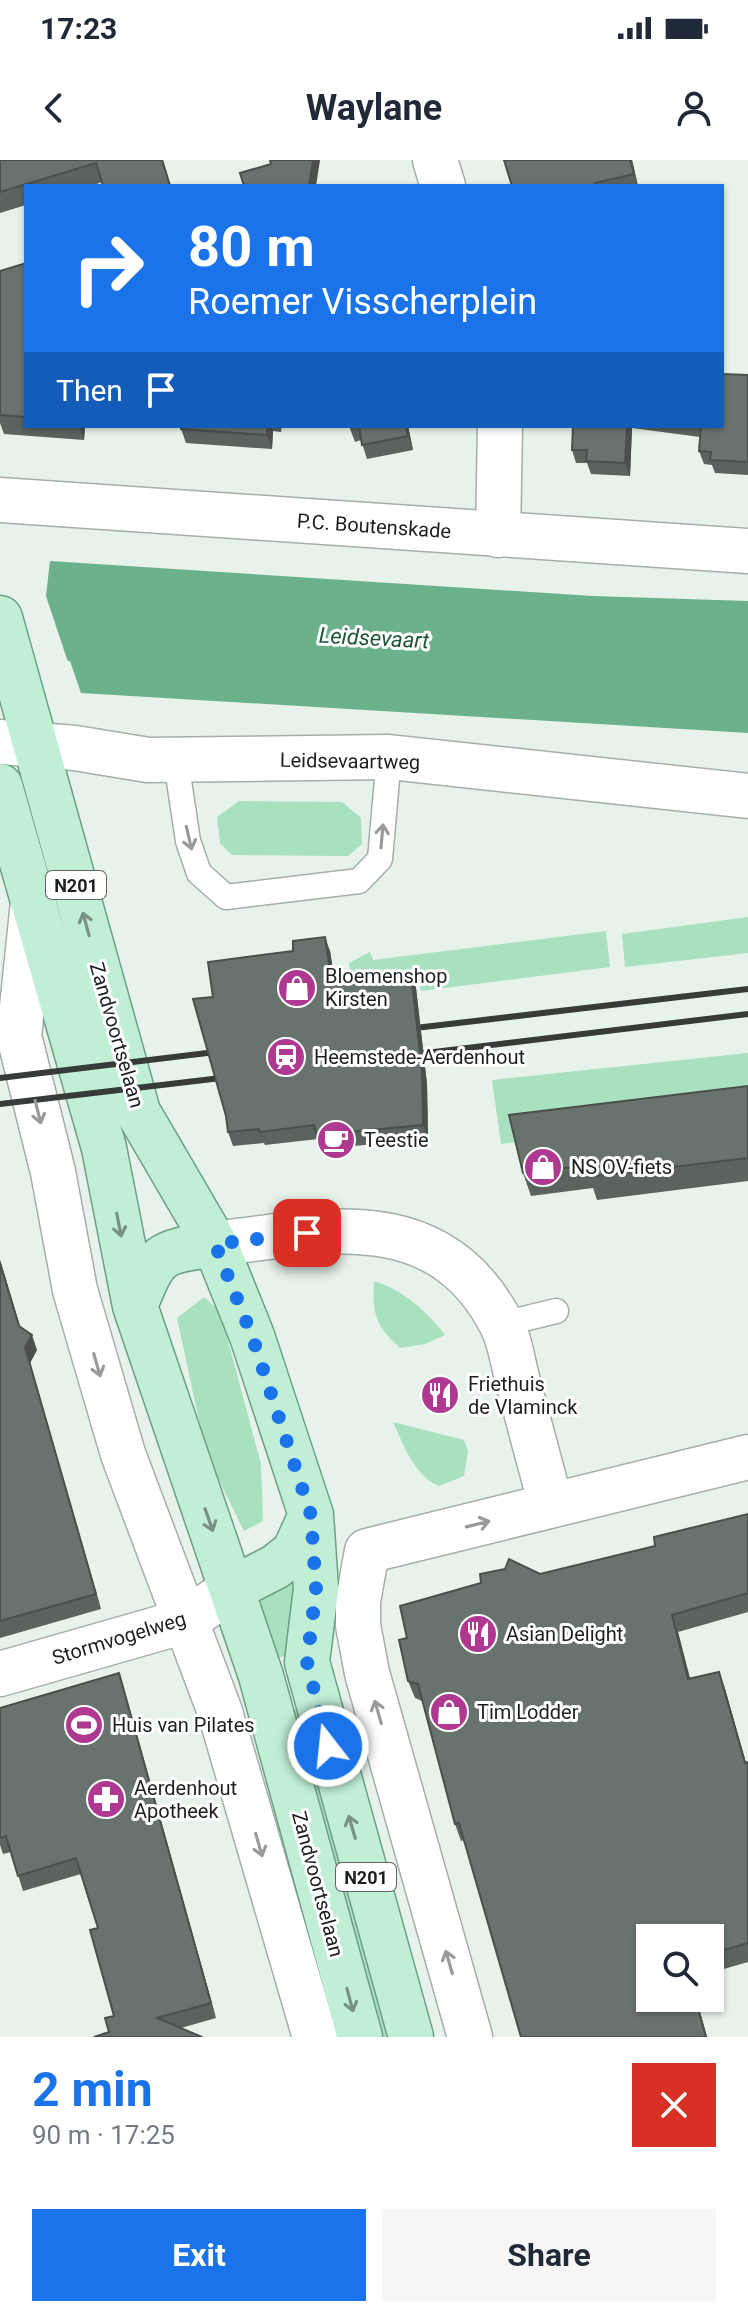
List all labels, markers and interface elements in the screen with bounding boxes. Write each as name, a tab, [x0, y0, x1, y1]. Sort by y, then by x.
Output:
text: 17:23	[40, 11, 117, 46]
icon: back	[32, 86, 76, 130]
icon: person	[672, 86, 716, 130]
text: Waylane	[306, 87, 442, 129]
text: 80 m	[188, 214, 315, 280]
icon: right	[56, 216, 160, 320]
text: Roemer Visscherplein	[188, 281, 537, 323]
icon: arrive	[139, 368, 183, 412]
text: Then	[56, 373, 123, 408]
street label: P.C. Boutenskade	[296, 509, 452, 543]
water label: Leidsevaart	[318, 623, 431, 653]
street label: Leidsevaartweg	[280, 748, 420, 774]
one-way arrow	[374, 823, 389, 850]
one-way arrow	[182, 825, 197, 851]
road number: N201	[46, 871, 106, 899]
one-way arrow	[78, 912, 93, 938]
street label: Zandvoortselaan	[85, 960, 149, 1110]
place label: Bloemenshop Kirsten	[325, 964, 448, 1011]
shop icon: Bloemenshop Kirsten	[276, 967, 318, 1009]
station icon: Heemstede-Aerdenhout	[265, 1036, 307, 1078]
place label: Heemstede-Aerdenhout	[314, 1045, 525, 1069]
one-way arrow	[31, 1098, 46, 1124]
cafe icon: Teestie	[315, 1119, 357, 1161]
place label: Teestie	[364, 1128, 429, 1152]
shop icon: NS OV-fiets	[522, 1146, 564, 1188]
place label: NS OV-fiets	[571, 1155, 672, 1179]
pin	[273, 1199, 341, 1267]
one-way arrow	[112, 1211, 127, 1237]
icon: arrive	[285, 1211, 329, 1255]
one-way arrow	[90, 1351, 105, 1377]
place label: Friethuis de Vlaminck	[468, 1372, 578, 1419]
restaurant icon: Friethuis de Vlaminck	[419, 1374, 461, 1416]
one-way arrow	[202, 1507, 217, 1532]
one-way arrow	[465, 1515, 490, 1530]
street label: Stormvogelweg	[49, 1606, 189, 1670]
restaurant icon: Asian Delight	[457, 1613, 499, 1655]
place label: Asian Delight	[506, 1622, 623, 1646]
shop icon: Tim Lodder	[428, 1691, 470, 1733]
one-way arrow	[370, 1699, 385, 1725]
place label: Tim Lodder	[477, 1700, 579, 1724]
sports icon: Huis van Pilates	[63, 1704, 105, 1746]
position arrow	[286, 1704, 370, 1788]
place label: Huis van Pilates	[112, 1713, 255, 1737]
place label: Aerdenhout Apotheek	[134, 1776, 237, 1823]
pharmacy icon: Aerdenhout Apotheek	[85, 1778, 127, 1820]
street label: Zandvoortselaan	[287, 1808, 349, 1960]
one-way arrow	[344, 1815, 359, 1841]
one-way arrow	[252, 1832, 267, 1858]
road number: N201	[336, 1863, 396, 1891]
map controls	[636, 1924, 724, 2012]
button: search	[636, 1924, 724, 2012]
one-way arrow	[441, 1949, 456, 1975]
one-way arrow	[343, 1986, 358, 2012]
text: 2 min	[32, 2061, 153, 2118]
button: close	[632, 2063, 716, 2147]
text: 90 m · 17:25	[32, 2120, 175, 2150]
button: Exit	[32, 2209, 366, 2301]
button: Share	[382, 2209, 716, 2301]

